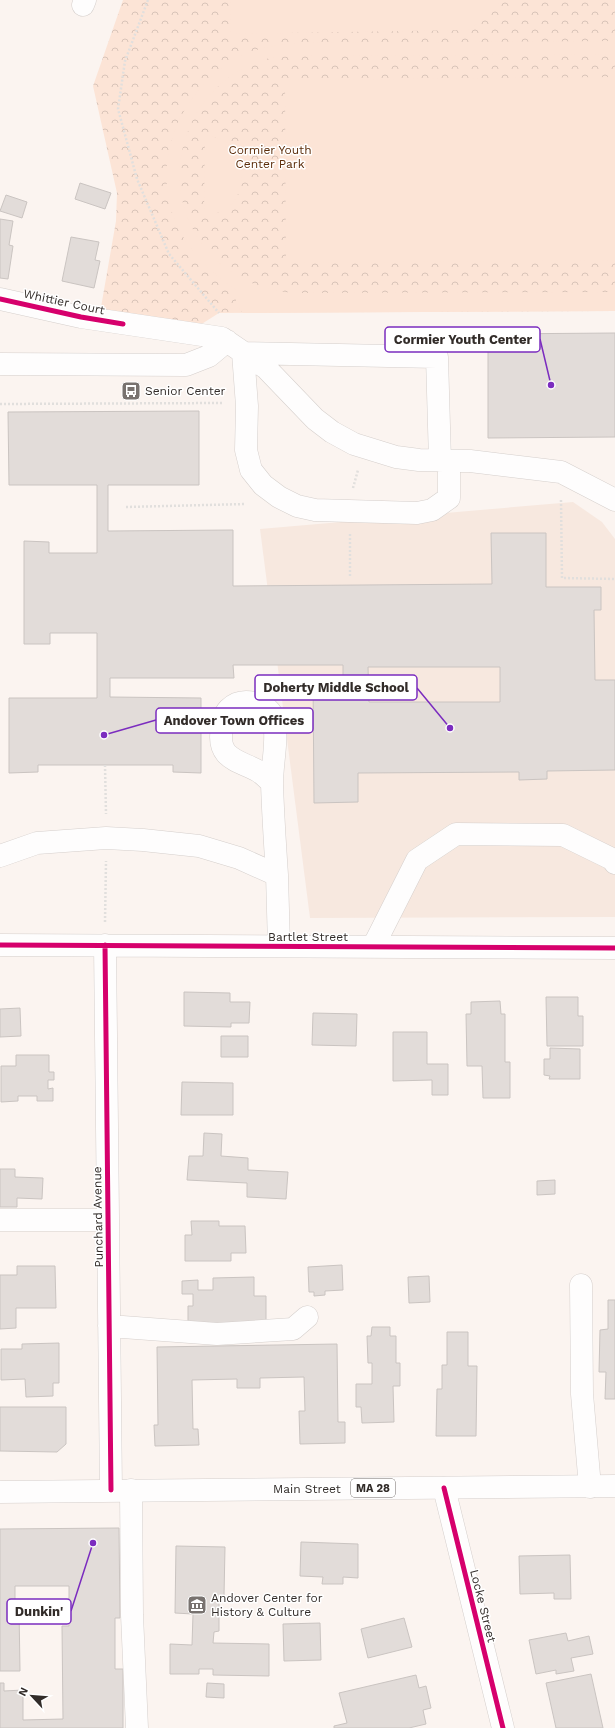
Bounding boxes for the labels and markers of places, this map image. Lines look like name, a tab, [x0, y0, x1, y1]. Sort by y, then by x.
callout: Cormier Youth Center	[385, 327, 540, 352]
bus stop icon: Senior Center	[120, 380, 142, 402]
place label: Senior Center	[145, 384, 226, 398]
callout: Doherty Middle School	[255, 675, 417, 700]
callout: Andover Town Offices	[156, 708, 313, 733]
place label: Andover Center for History & Culture	[211, 1591, 323, 1619]
museum icon: Andover Center for History & Culture	[186, 1594, 208, 1616]
callout: Dunkin'	[7, 1599, 71, 1624]

